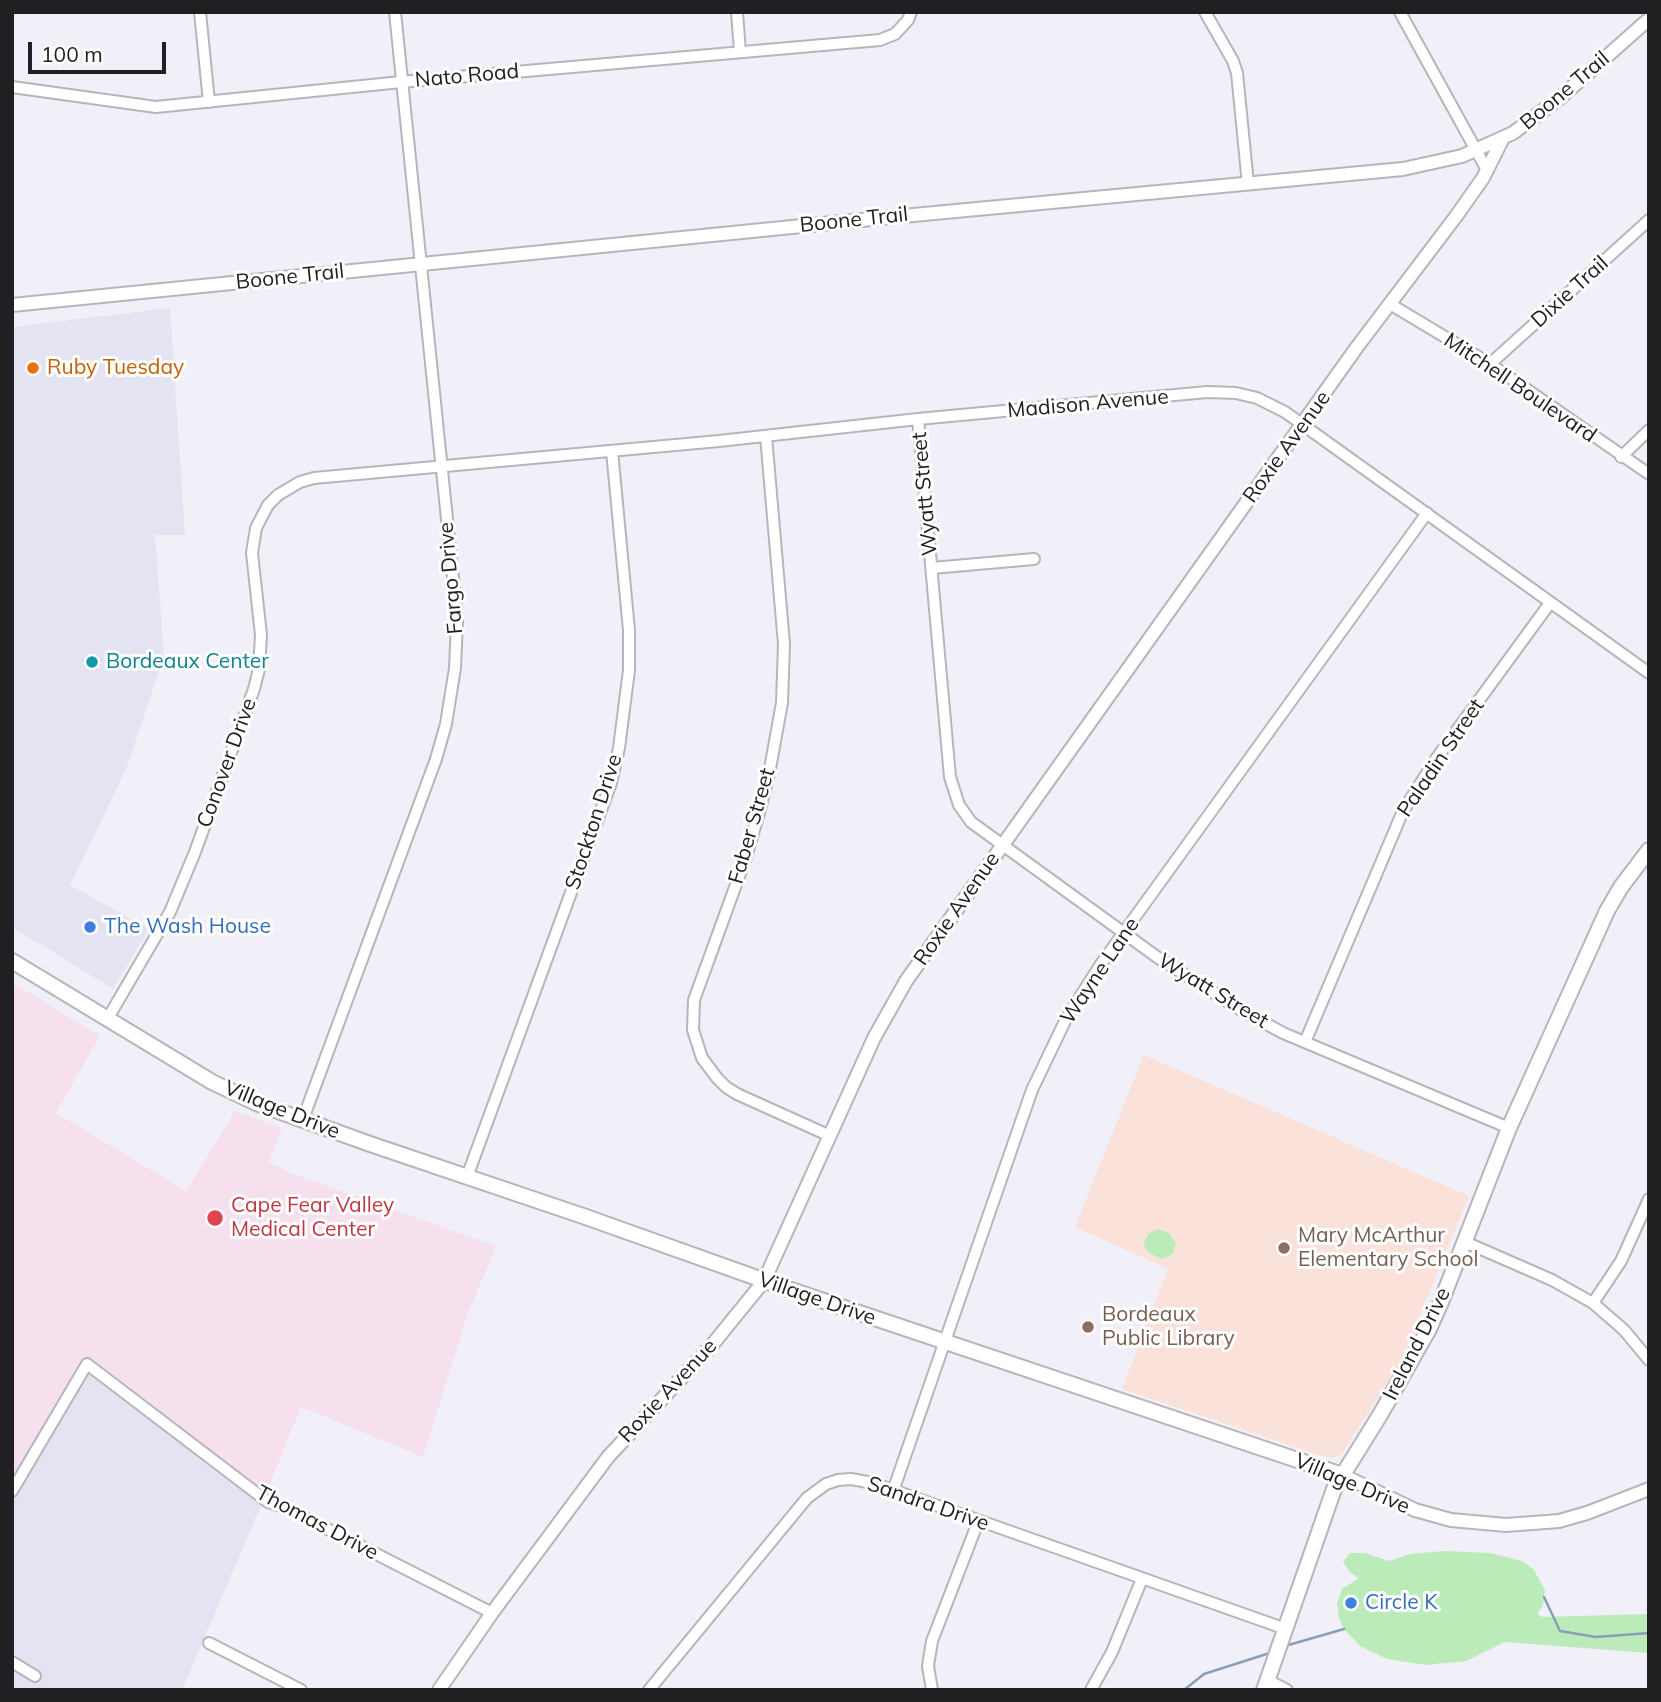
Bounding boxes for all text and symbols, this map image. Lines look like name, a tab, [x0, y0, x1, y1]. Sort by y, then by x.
scale bar	[32, 28, 170, 72]
text: 100 m	[41, 41, 103, 67]
street label: Boone Trail	[1515, 46, 1615, 136]
street label: Nato Road	[414, 59, 520, 93]
street label: Boone Trail	[799, 202, 909, 238]
street label: Dixie Trail	[1526, 251, 1614, 333]
street label: Boone Trail	[235, 259, 345, 295]
street label: Mitchell Boulevard	[1439, 328, 1601, 448]
place label: Ruby Tuesday	[47, 355, 184, 381]
marker: Ruby Tuesday	[25, 360, 41, 376]
street label: Madison Avenue	[1006, 384, 1170, 424]
street label: Roxie Avenue	[1238, 386, 1336, 508]
street label: Wyatt Street	[907, 431, 943, 557]
street label: Fargo Drive	[434, 521, 468, 635]
place label: Bordeaux Center	[106, 649, 269, 675]
marker: Bordeaux Center	[84, 654, 100, 670]
street label: Paladin Street	[1392, 694, 1490, 822]
street label: Conover Drive	[192, 695, 262, 831]
street label: Stockton Drive	[560, 751, 628, 893]
street label: Faber Street	[723, 765, 781, 887]
street label: Roxie Avenue	[909, 848, 1005, 970]
street label: Wayne Lane	[1055, 913, 1145, 1029]
place label: The Wash House	[104, 914, 271, 940]
marker: The Wash House	[82, 919, 98, 935]
street label: Wyatt Street	[1153, 948, 1273, 1034]
street label: Village Drive	[220, 1075, 344, 1145]
place label: Cape Fear Valley Medical Center	[231, 1193, 394, 1243]
marker: Cape Fear Valley Medical Center	[205, 1208, 225, 1228]
place label: Mary McArthur Elementary School	[1298, 1223, 1479, 1273]
marker: Mary McArthur Elementary School	[1276, 1240, 1292, 1256]
street label: Village Drive	[755, 1267, 879, 1331]
street label: Ireland Drive	[1378, 1283, 1456, 1405]
place label: Bordeaux Public Library	[1102, 1302, 1235, 1352]
marker: Bordeaux Public Library	[1080, 1319, 1096, 1335]
street label: Roxie Avenue	[614, 1334, 722, 1448]
street label: Village Drive	[1291, 1448, 1413, 1520]
street label: Sandra Drive	[864, 1471, 992, 1537]
street label: Thomas Drive	[252, 1480, 382, 1566]
place label: Circle K	[1365, 1590, 1437, 1616]
marker: Circle K	[1343, 1595, 1359, 1611]

